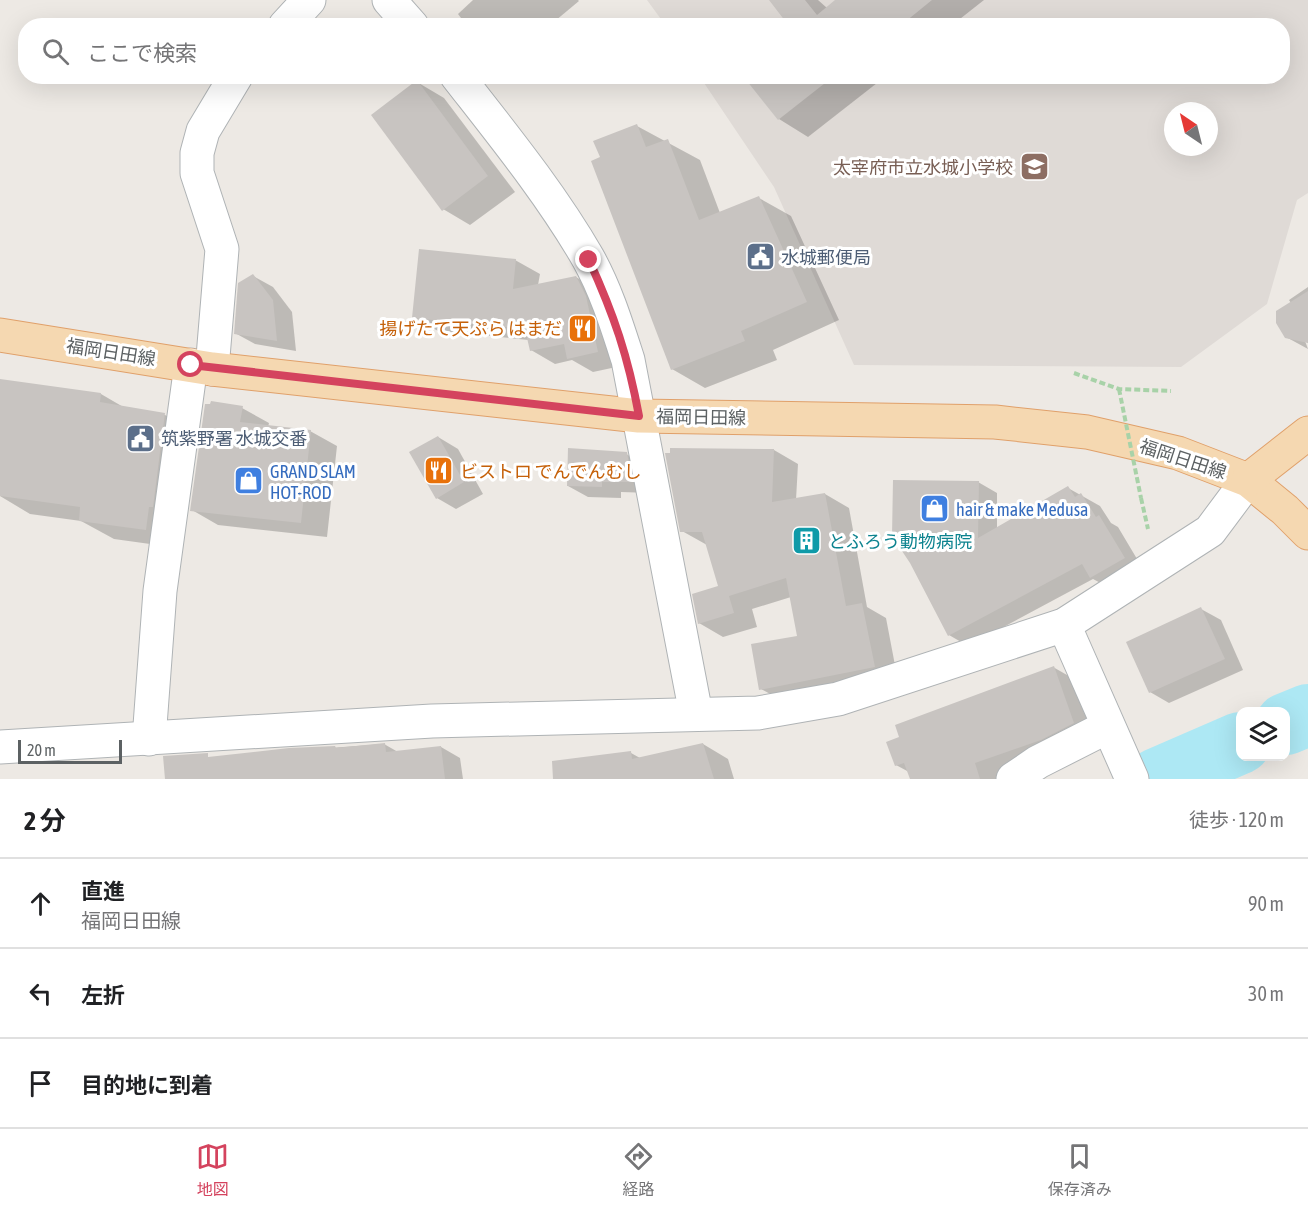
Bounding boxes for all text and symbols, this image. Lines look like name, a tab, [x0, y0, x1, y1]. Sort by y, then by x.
search box	[18, 18, 1290, 84]
icon: search	[39, 35, 72, 68]
text: ここで検索	[87, 40, 197, 66]
north arrow	[1164, 102, 1218, 156]
school or university icon: 太宰府市立水城小学校	[1018, 151, 1050, 183]
place label: 太宰府市立水城小学校	[833, 157, 1013, 178]
public building icon: 水城郵便局	[744, 241, 776, 273]
route end	[575, 246, 601, 272]
place label: 水城郵便局	[781, 247, 871, 268]
restaurant icon: 揚げたて天ぷら はまだ	[567, 312, 599, 344]
place label: 揚げたて天ぷら はまだ	[380, 318, 562, 339]
street label: 福岡日田線	[65, 335, 157, 369]
route start	[177, 351, 203, 377]
street label: 福岡日田線	[656, 406, 746, 428]
public building icon: 筑紫野署 水城交番	[124, 422, 156, 454]
place label: 筑紫野署 水城交番	[161, 428, 307, 449]
street label: 福岡日田線	[1137, 435, 1229, 483]
restaurant icon: ビストロ でんでんむし	[423, 455, 455, 487]
place label: GRAND SLAM HOT-ROD	[270, 461, 356, 503]
place label: ビストロ でんでんむし	[460, 461, 642, 482]
shop icon: GRAND SLAM HOT-ROD	[233, 465, 265, 497]
shop icon: hair & make Medusa	[919, 493, 951, 525]
place label: hair & make Medusa	[956, 499, 1088, 520]
building icon: とふろう動物病院	[791, 525, 823, 557]
place label: とふろう動物病院	[828, 531, 972, 552]
map controls	[1236, 707, 1290, 761]
button: layers	[1236, 707, 1290, 761]
scale bar	[18, 737, 122, 764]
text: 20 m	[27, 741, 56, 759]
text: 2 分	[24, 806, 66, 836]
text: 徒歩 · 120 m	[1189, 808, 1284, 831]
text: 直進	[81, 878, 125, 904]
icon: ahead	[24, 887, 57, 920]
text: 90 m	[1248, 892, 1284, 915]
text: 福岡日田線	[81, 909, 181, 932]
icon: left	[24, 977, 57, 1010]
text: 左折	[81, 982, 125, 1008]
text: 30 m	[1248, 982, 1284, 1005]
icon: arrive	[24, 1067, 57, 1100]
text: 目的地に到着	[81, 1072, 213, 1098]
tab: 地図	[196, 1140, 229, 1200]
tab: 経路	[622, 1140, 655, 1200]
tab: 保存済み	[1048, 1140, 1112, 1200]

